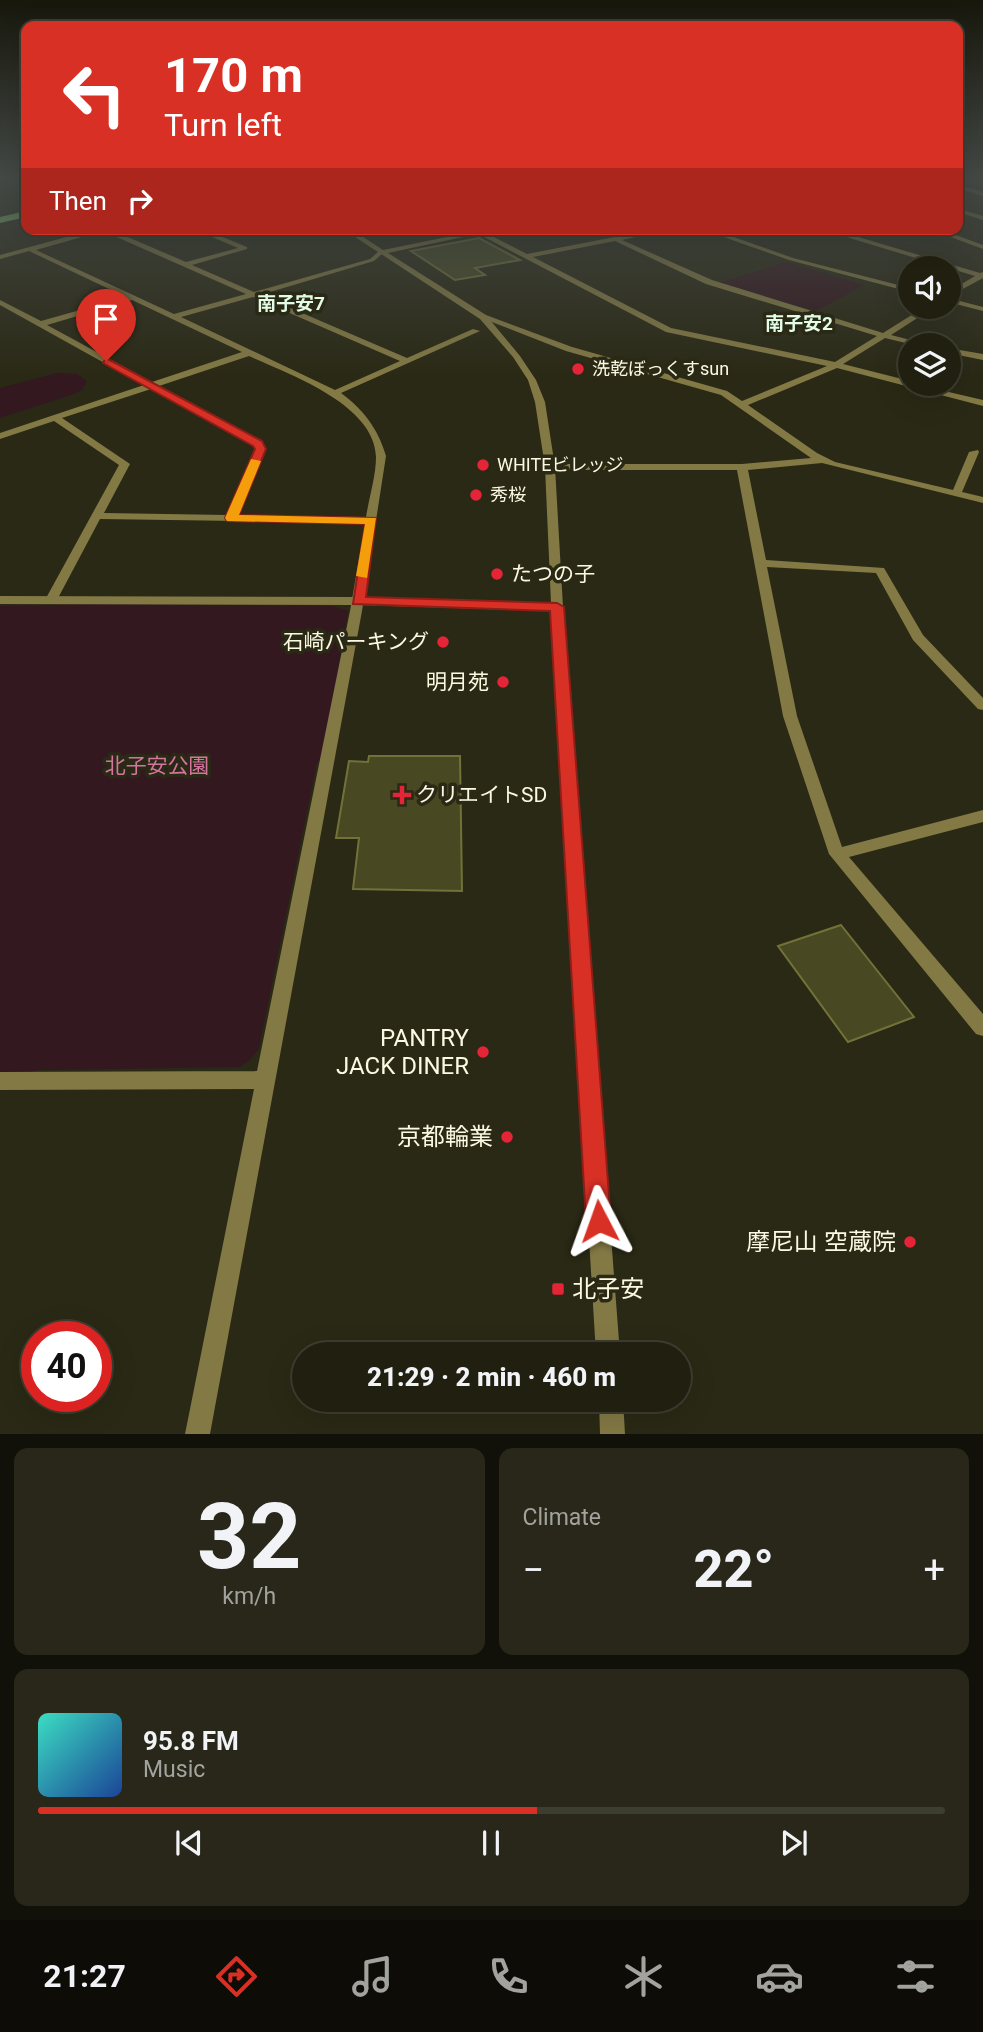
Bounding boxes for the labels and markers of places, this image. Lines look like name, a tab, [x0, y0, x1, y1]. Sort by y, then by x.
pin	[76, 289, 136, 361]
place label: 洗乾ぼっくすsun	[592, 358, 729, 379]
marker: 洗乾ぼっくすsun	[570, 361, 586, 377]
place label: WHITEビレッジ	[497, 454, 623, 475]
marker: WHITEビレッジ	[475, 457, 491, 473]
place label: 秀桜	[490, 484, 526, 505]
marker: 秀桜	[468, 487, 484, 503]
place label: たつの子	[511, 562, 595, 586]
marker: たつの子	[489, 566, 505, 582]
place label: 石崎パーキング	[283, 630, 429, 654]
marker: 石崎パーキング	[435, 634, 451, 650]
place label: 明月苑	[426, 670, 489, 694]
marker: 明月苑	[495, 674, 511, 690]
place label: クリエイトSD	[416, 783, 547, 807]
marker: クリエイトSD	[394, 787, 410, 803]
place label: PANTRY JACK DINER	[336, 1024, 470, 1080]
marker: PANTRY JACK DINER	[475, 1044, 491, 1060]
place label: 京都輪業	[397, 1123, 493, 1151]
marker: 京都輪業	[499, 1129, 515, 1145]
place label: 摩尼山 空蔵院	[746, 1228, 896, 1256]
marker: 摩尼山 空蔵院	[902, 1234, 918, 1250]
place label: 北子安	[572, 1275, 644, 1303]
marker: 北子安	[550, 1281, 566, 1297]

